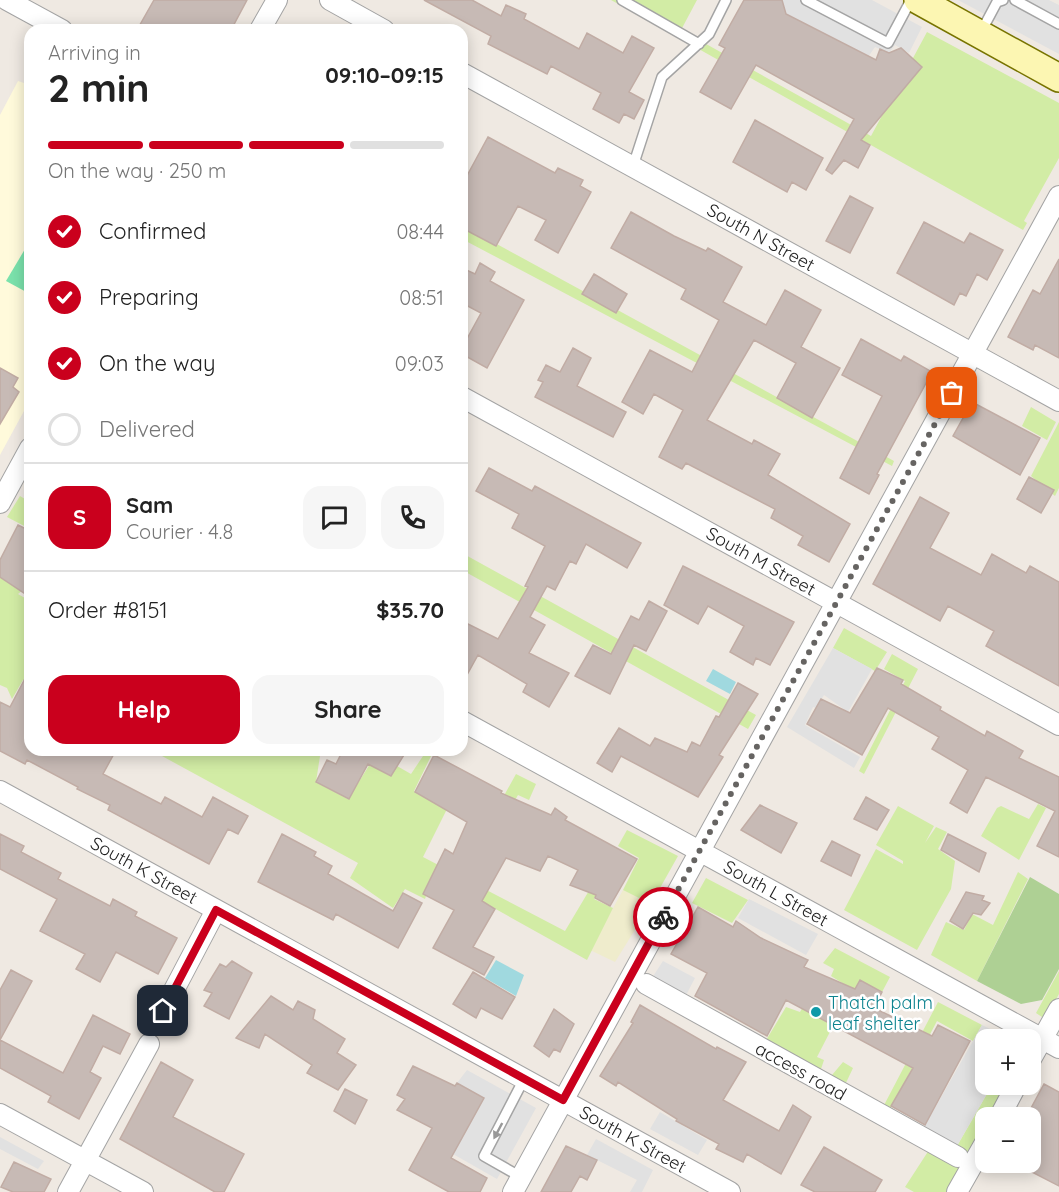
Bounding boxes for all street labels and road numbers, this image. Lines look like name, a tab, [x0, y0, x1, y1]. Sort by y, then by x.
street label: South N Street	[703, 198, 819, 276]
street label: South M Street	[702, 521, 820, 601]
street label: South K Street	[87, 831, 201, 909]
street label: South L Street	[720, 855, 832, 931]
street label: access road	[751, 1037, 851, 1105]
street label: South K Street	[576, 1100, 690, 1178]

